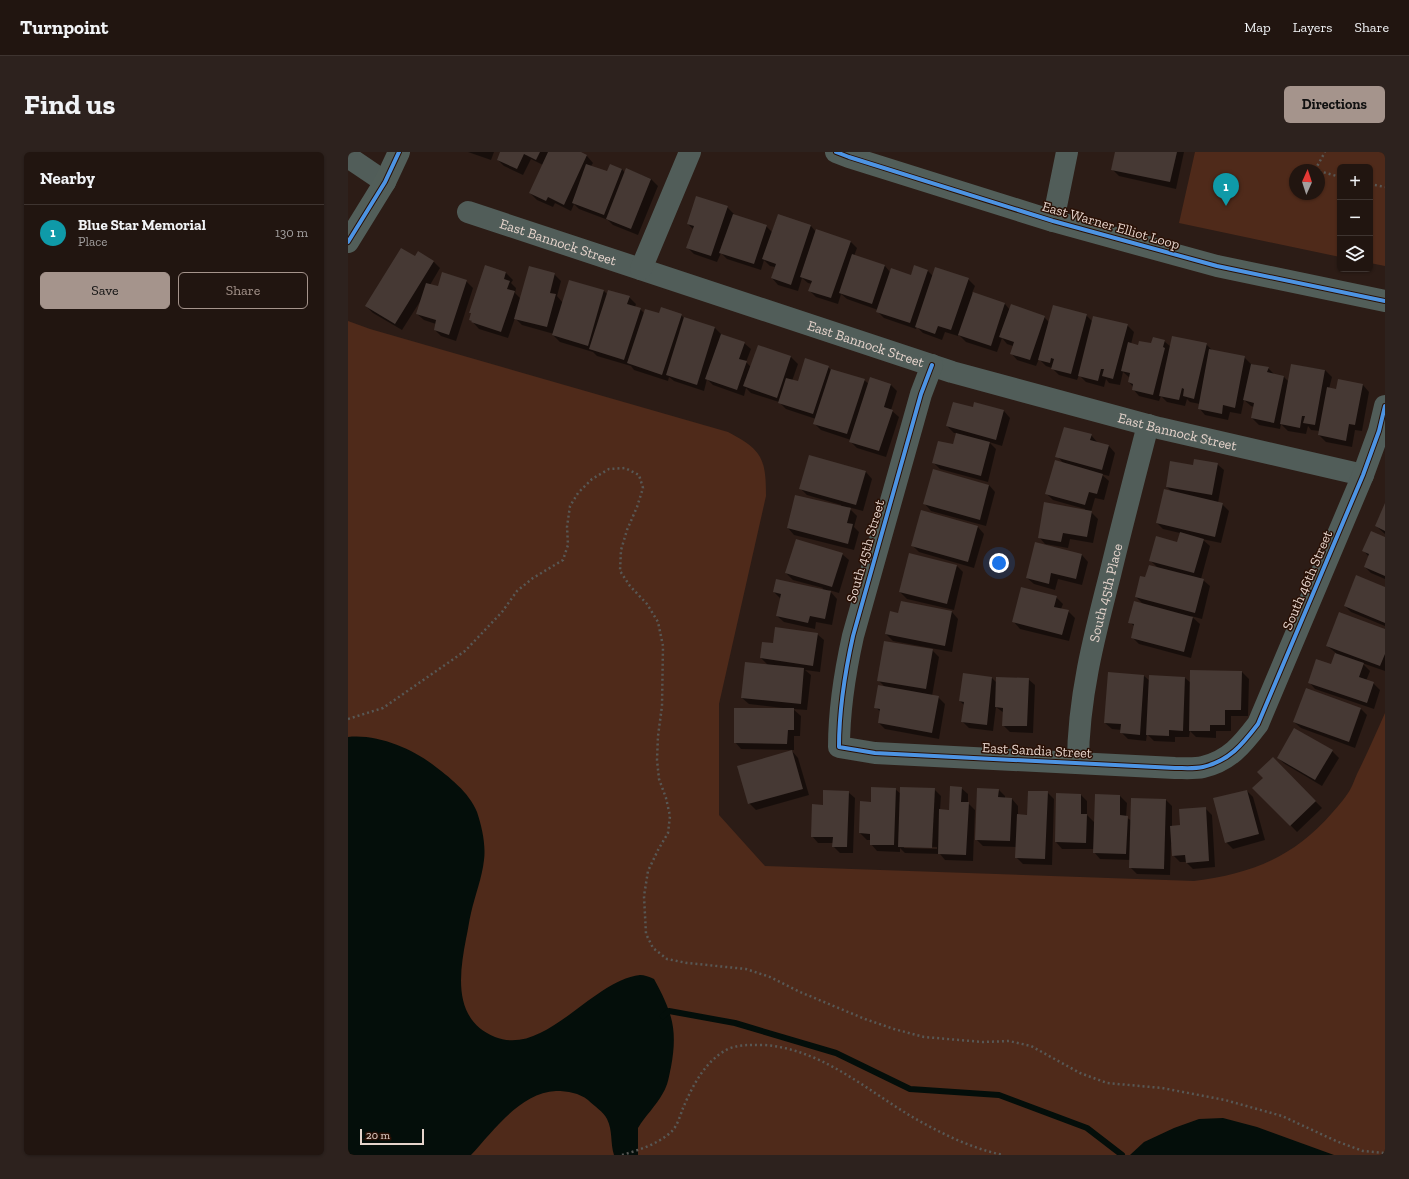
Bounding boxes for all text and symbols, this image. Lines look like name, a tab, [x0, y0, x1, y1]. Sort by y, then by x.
text: Turnpoint	[20, 16, 108, 39]
text: Map	[1244, 19, 1271, 36]
text: Layers	[1293, 19, 1332, 36]
text: Share	[1354, 19, 1389, 36]
button: Directions	[1284, 86, 1385, 123]
text: Find us	[24, 88, 115, 121]
north arrow	[1289, 164, 1325, 200]
map controls	[1337, 164, 1373, 272]
button: +	[1337, 164, 1373, 200]
text: Nearby	[40, 168, 95, 188]
pin: 1	[1213, 173, 1239, 206]
street label: East Warner Elliot Loop	[1040, 198, 1182, 253]
button: −	[1337, 200, 1373, 236]
street label: East Bannock Street	[498, 215, 619, 270]
text: Blue Star Memorial	[78, 216, 206, 234]
text: 1	[50, 225, 56, 240]
text: 130 m	[275, 225, 308, 240]
text: Place	[78, 234, 107, 249]
button: layers	[1337, 236, 1373, 272]
button: Save	[40, 272, 170, 309]
button: Share	[178, 272, 308, 309]
street label: East Bannock Street	[805, 317, 927, 371]
street label: East Bannock Street	[1116, 409, 1239, 455]
street label: South 45th Street	[843, 497, 889, 605]
street label: South 46th Street	[1279, 527, 1336, 633]
street label: South 45th Place	[1086, 541, 1126, 644]
your location	[989, 553, 1009, 573]
street label: East Sandia Street	[982, 739, 1093, 762]
scale bar	[360, 1127, 424, 1146]
text: 20 m	[366, 1129, 390, 1142]

